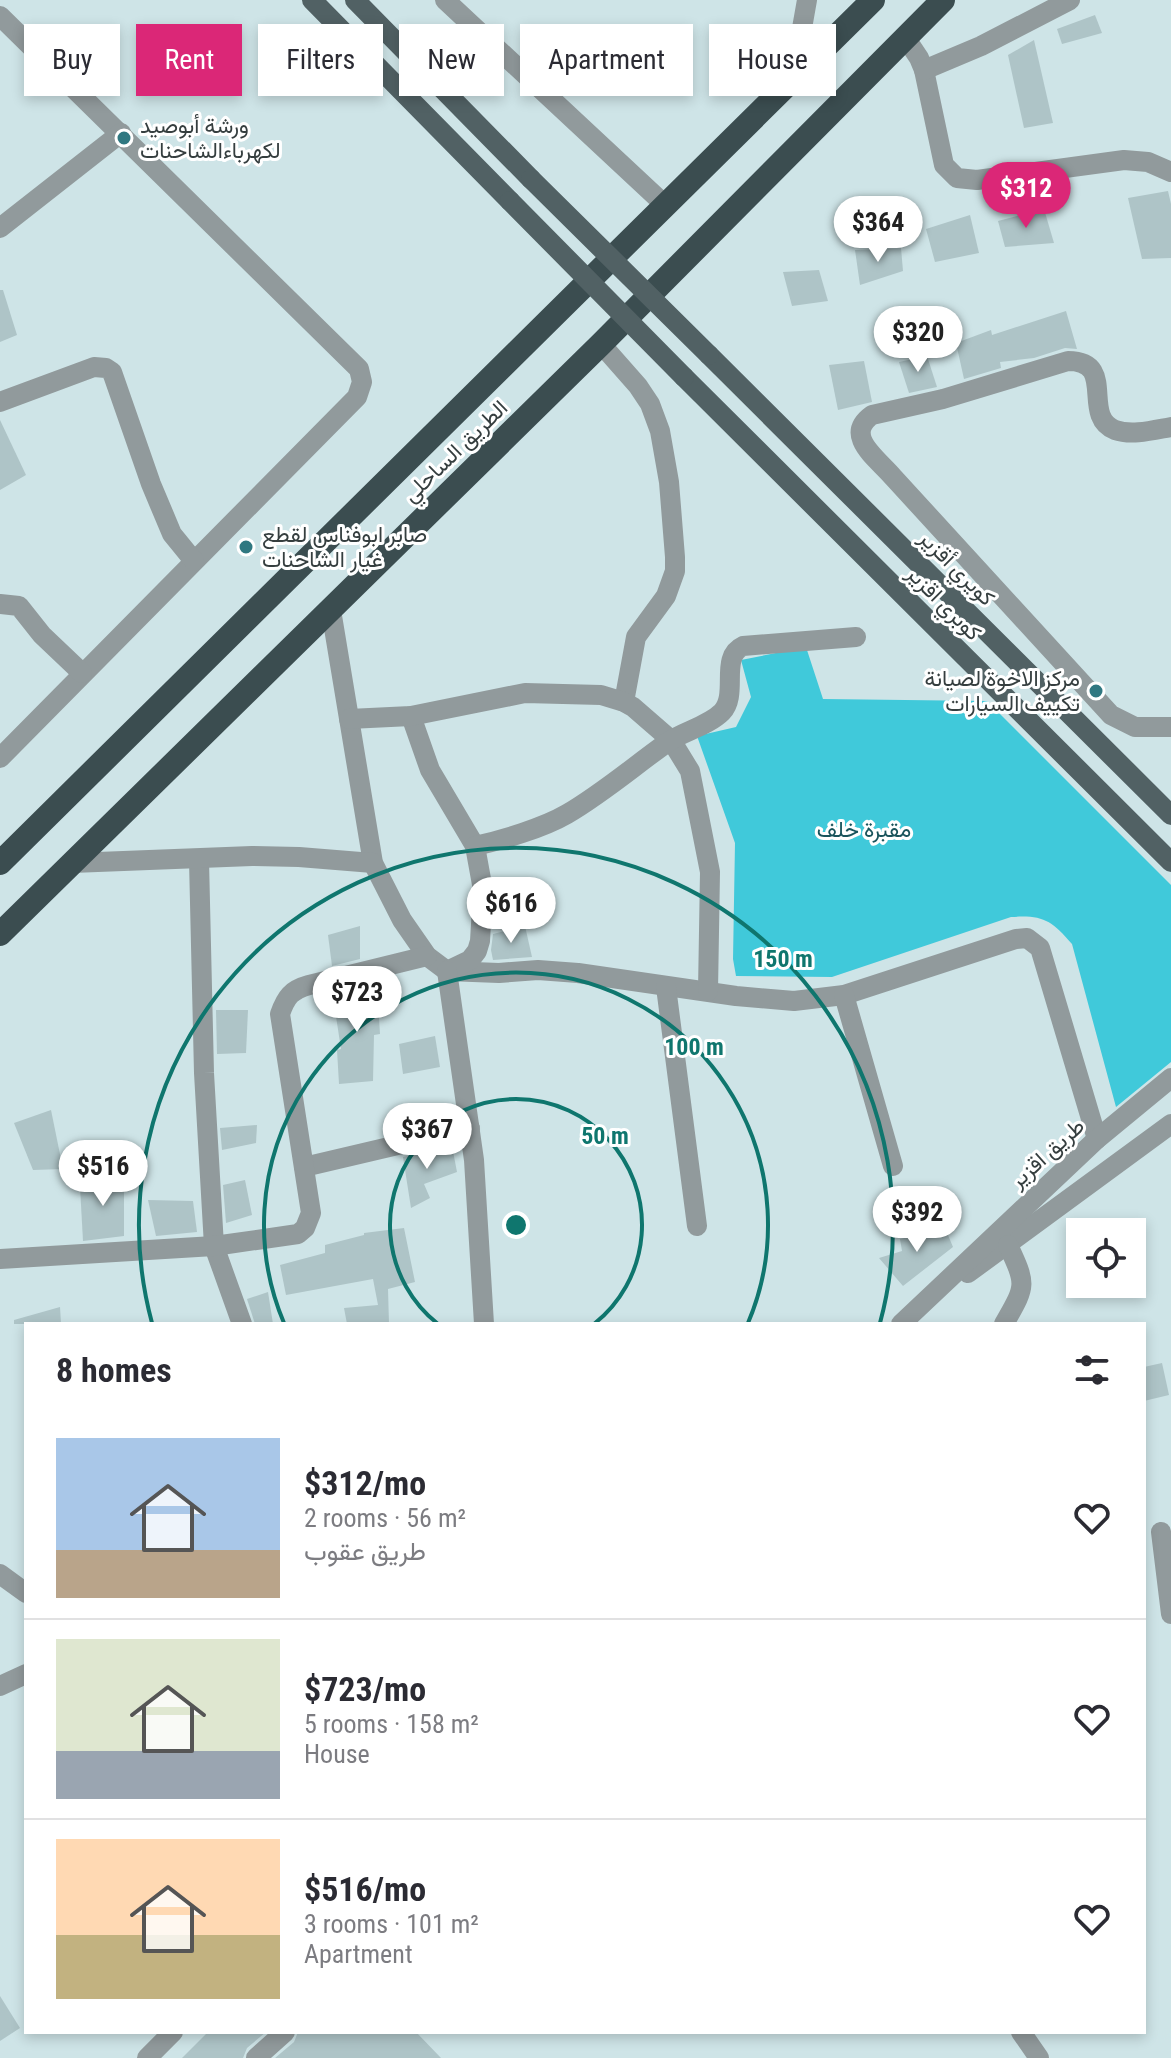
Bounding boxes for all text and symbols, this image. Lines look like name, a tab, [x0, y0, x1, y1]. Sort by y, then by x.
chip: Buy	[24, 24, 120, 96]
chip: Rent	[136, 24, 242, 96]
chip: Filters	[258, 24, 383, 96]
chip: New	[399, 24, 504, 96]
chip: Apartment	[520, 24, 693, 96]
chip: House	[709, 24, 836, 96]
place label: ورشة أبوصيد لكهرباءالشاحنات	[140, 113, 281, 164]
marker: ورشة أبوصيد لكهرباءالشاحنات	[115, 129, 133, 147]
pin: $312	[979, 162, 1073, 230]
text: $312	[1000, 173, 1052, 203]
pin: $364	[831, 196, 925, 264]
text: $364	[852, 207, 904, 237]
pin: $320	[871, 306, 965, 374]
text: $320	[892, 317, 944, 347]
street label: الطريق الساحلي	[398, 395, 517, 511]
place label: صابر ابوفناس لقطع غيار الشاحنات	[262, 522, 427, 573]
street label: كويري أقزير	[909, 525, 1000, 615]
marker: صابر ابوفناس لقطع غيار الشاحنات	[237, 538, 255, 556]
street label: كوبري اقزير	[897, 560, 987, 650]
place label: مركز الاخوة لصيانة تكييف السيارات	[924, 666, 1080, 717]
marker: مركز الاخوة لصيانة تكييف السيارات	[1087, 682, 1105, 700]
park label: مقبرة خلف	[817, 817, 911, 843]
pin: $616	[464, 877, 558, 945]
text: $616	[485, 888, 537, 918]
text: 150 m	[753, 945, 813, 973]
pin: $723	[310, 966, 404, 1034]
text: $723	[331, 977, 383, 1007]
text: 100 m	[664, 1033, 724, 1061]
pin: $367	[380, 1103, 474, 1171]
street label: طريق اقزير	[1004, 1113, 1090, 1194]
text: $367	[401, 1114, 453, 1144]
text: 50 m	[581, 1122, 629, 1150]
pin: $516	[56, 1140, 150, 1208]
text: $516	[77, 1151, 129, 1181]
pin: $392	[870, 1186, 964, 1254]
text: $392	[891, 1197, 943, 1227]
centre of rings	[502, 1211, 530, 1239]
map controls	[1066, 1218, 1146, 1298]
button: locate	[1066, 1218, 1146, 1298]
icon: filters	[1070, 1348, 1114, 1392]
text: 8 homes	[56, 1350, 172, 1390]
text: $312/mo	[304, 1463, 426, 1503]
icon: home	[120, 1470, 216, 1566]
icon: heart	[1070, 1496, 1114, 1540]
text: 2 rooms · 56 m²	[304, 1503, 466, 1533]
text: طريق عقوب	[304, 1536, 426, 1566]
text: $723/mo	[304, 1669, 426, 1709]
icon: home	[120, 1671, 216, 1767]
icon: heart	[1070, 1697, 1114, 1741]
text: 5 rooms · 158 m²	[304, 1709, 479, 1739]
text: House	[304, 1739, 370, 1769]
text: $516/mo	[304, 1869, 426, 1909]
icon: home	[120, 1871, 216, 1967]
icon: heart	[1070, 1897, 1114, 1941]
text: 3 rooms · 101 m²	[304, 1909, 479, 1939]
text: Apartment	[304, 1939, 413, 1969]

